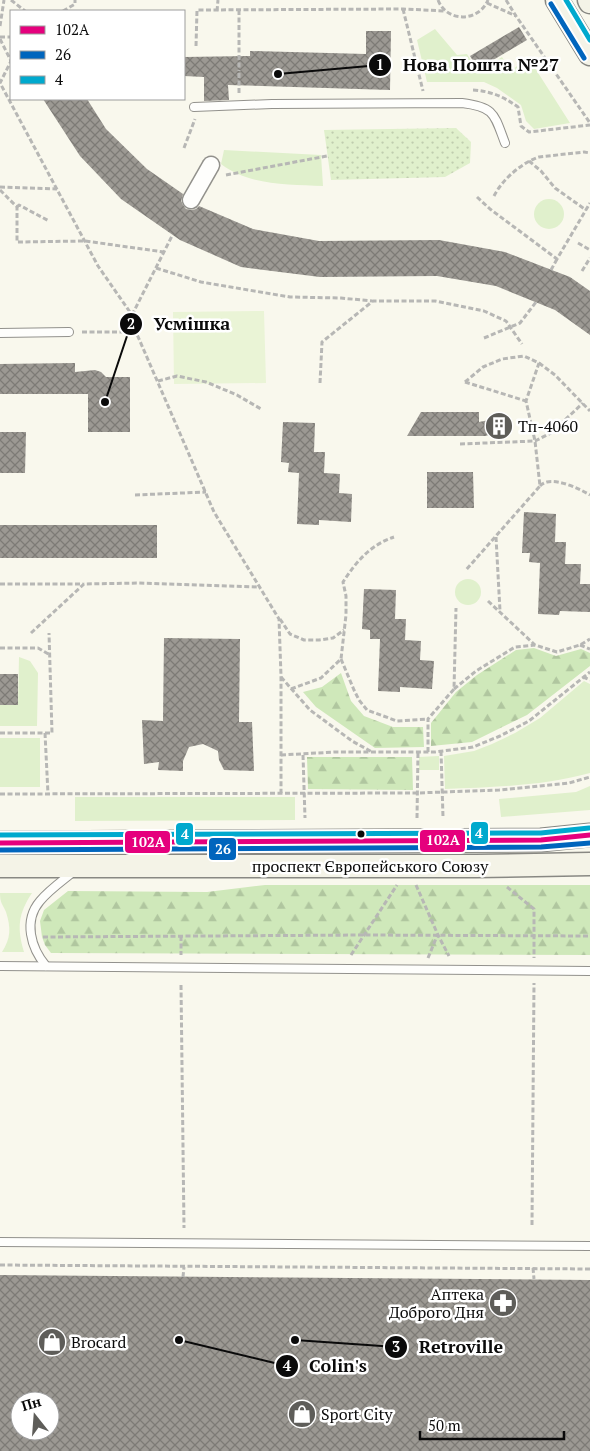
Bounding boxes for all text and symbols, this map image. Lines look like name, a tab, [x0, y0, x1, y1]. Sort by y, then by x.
legend	[10, 10, 185, 100]
text: 102А	[55, 19, 90, 39]
text: 26	[55, 44, 71, 64]
callout: Нова Пошта №27	[368, 48, 569, 81]
text: Нова Пошта №27	[403, 52, 559, 76]
text: 1	[376, 54, 384, 74]
text: 4	[55, 69, 63, 89]
callout: Усмішка	[119, 308, 240, 341]
text: Усмішка	[154, 311, 230, 335]
text: 2	[127, 313, 135, 333]
building icon: Тп-4060	[484, 411, 514, 441]
place label: Тп-4060	[518, 415, 578, 437]
line badge: 4	[470, 821, 489, 845]
line badge: 4	[175, 822, 194, 846]
text: 4	[475, 823, 483, 842]
text: 4	[181, 824, 189, 843]
unlabelled marker	[356, 829, 366, 839]
line badge: 102А	[419, 829, 466, 853]
line badge: 102А	[124, 830, 171, 854]
text: 102А	[426, 830, 461, 849]
text: 102А	[131, 832, 166, 851]
line badge: 26	[208, 837, 237, 861]
text: 26	[215, 839, 231, 858]
street label: проспект Європейського Союзу	[252, 855, 489, 877]
place label: Аптека Доброго Дня	[389, 1283, 484, 1323]
pharmacy icon: Аптека Доброго Дня	[488, 1288, 518, 1318]
shop icon: Brocard	[37, 1327, 67, 1357]
callout: Retroville	[384, 1330, 513, 1363]
place label: Brocard	[71, 1331, 127, 1353]
text: Retroville	[419, 1334, 504, 1358]
text: 3	[392, 1336, 400, 1356]
callout: Colin's	[274, 1350, 377, 1383]
text: Colin's	[309, 1353, 367, 1377]
text: 4	[283, 1355, 292, 1375]
north arrow	[10, 1391, 60, 1441]
text: Пн	[19, 1391, 43, 1415]
shop icon: Sport City	[287, 1399, 317, 1429]
place label: Sport City	[321, 1403, 393, 1425]
scale bar	[420, 1408, 564, 1440]
text: 50 m	[428, 1415, 461, 1435]

